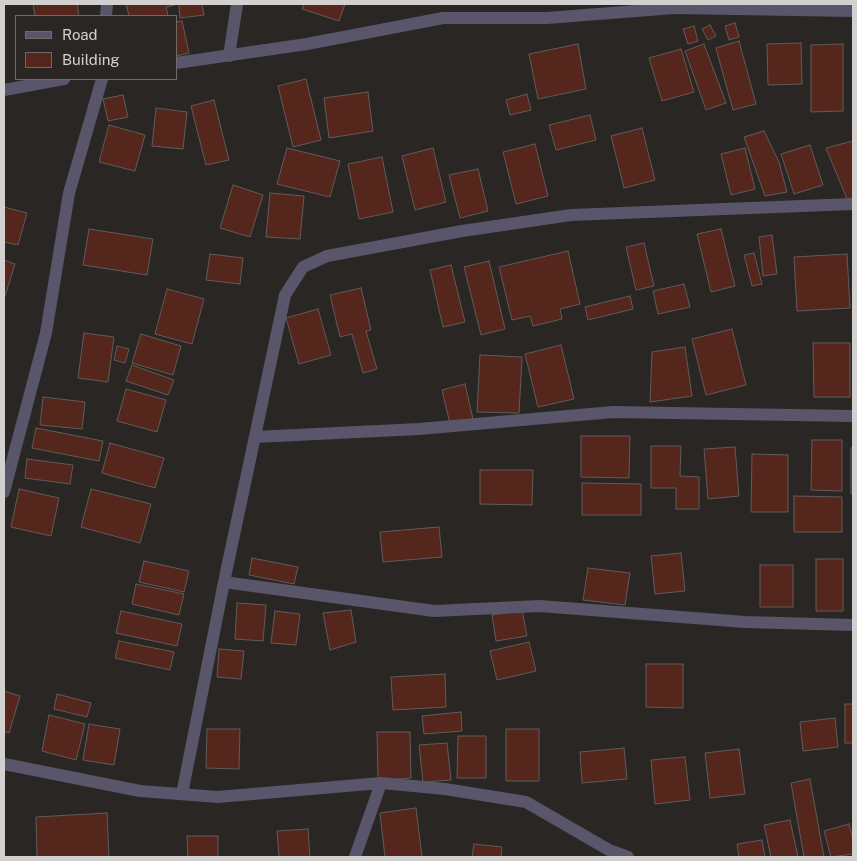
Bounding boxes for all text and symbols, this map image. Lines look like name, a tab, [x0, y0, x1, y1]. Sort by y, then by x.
legend	[15, 15, 178, 80]
text: Road	[62, 26, 98, 43]
text: Building	[62, 51, 120, 68]

